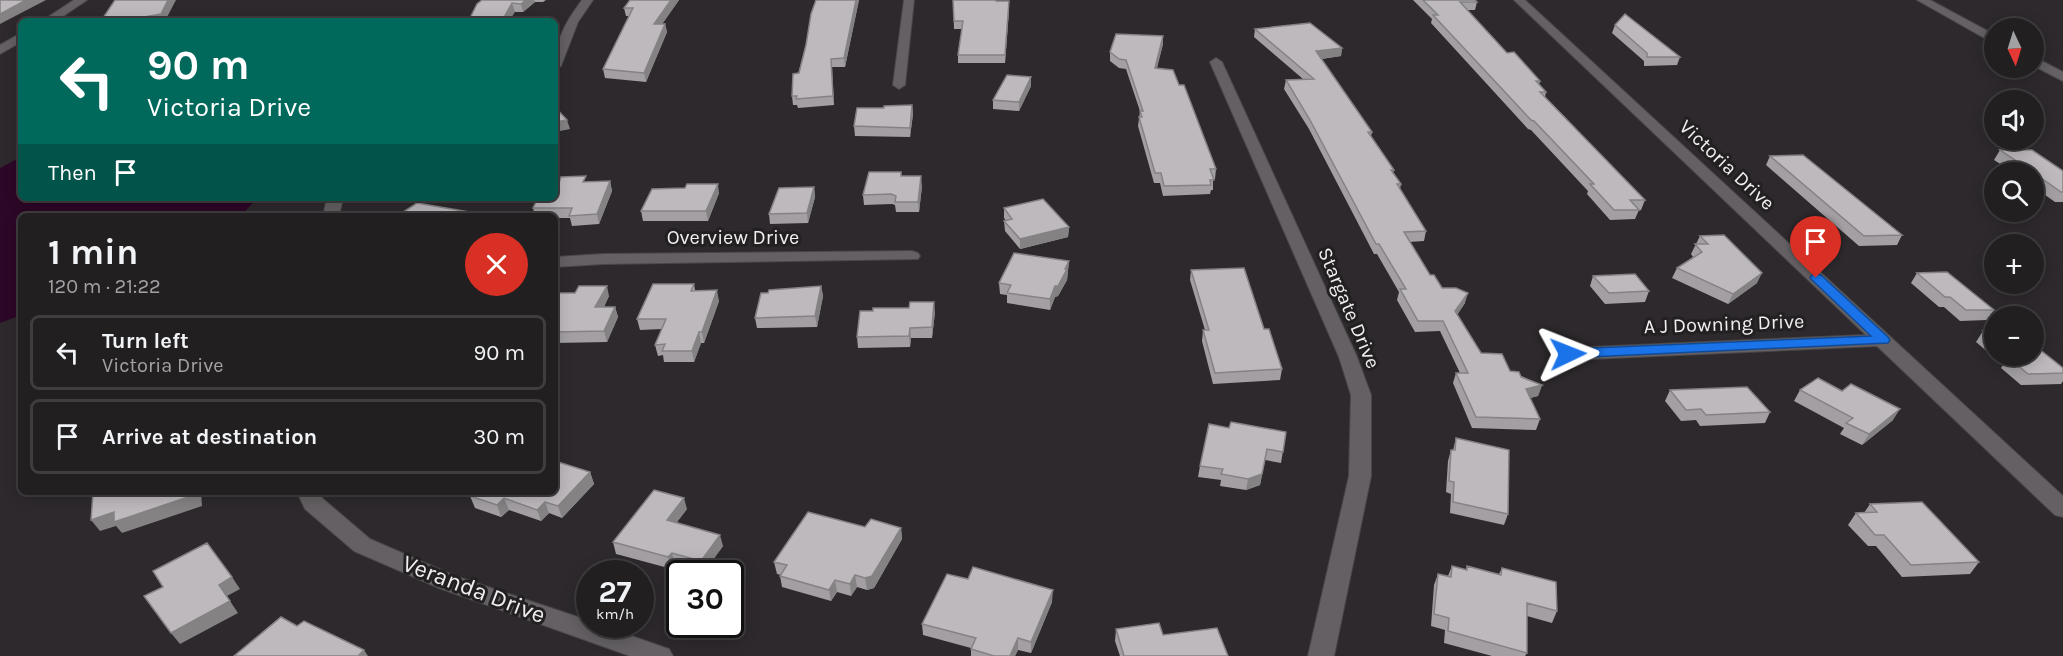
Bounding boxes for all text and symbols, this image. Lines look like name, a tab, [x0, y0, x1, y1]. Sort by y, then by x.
north arrow	[1984, 18, 2044, 78]
map controls	[1984, 18, 2044, 366]
text: 90 m	[147, 40, 250, 90]
icon: left	[48, 42, 126, 120]
button: sound	[1984, 90, 2044, 150]
text: Victoria Drive	[147, 91, 311, 123]
street label: Victoria Drive	[1675, 115, 1779, 215]
icon: arrive	[109, 156, 142, 189]
text: Then	[48, 160, 97, 186]
button: search	[1984, 162, 2044, 222]
pin	[1790, 216, 1841, 278]
icon: arrive	[1799, 225, 1832, 258]
street label: Overview Drive	[667, 226, 799, 249]
text: 1 min	[48, 231, 138, 273]
button: close	[465, 233, 528, 296]
button: +	[1984, 234, 2044, 294]
street label: Stargate Drive	[1313, 244, 1385, 372]
text: 120 m · 21:22	[48, 275, 161, 298]
button: −	[1984, 306, 2044, 366]
street label: A J Downing Drive	[1643, 310, 1805, 338]
position arrow	[1536, 322, 1600, 386]
text: Turn left	[102, 328, 189, 354]
icon: left	[51, 336, 84, 369]
text: 90 m	[473, 340, 525, 366]
text: Victoria Drive	[102, 354, 224, 377]
icon: arrive	[51, 420, 84, 453]
text: Arrive at destination	[102, 424, 317, 450]
text: 30 m	[473, 424, 525, 450]
street label: Veranda Drive	[399, 549, 549, 629]
speed limit sign: 30	[666, 560, 744, 638]
text: 27	[598, 574, 632, 610]
text: km/h	[596, 605, 634, 623]

